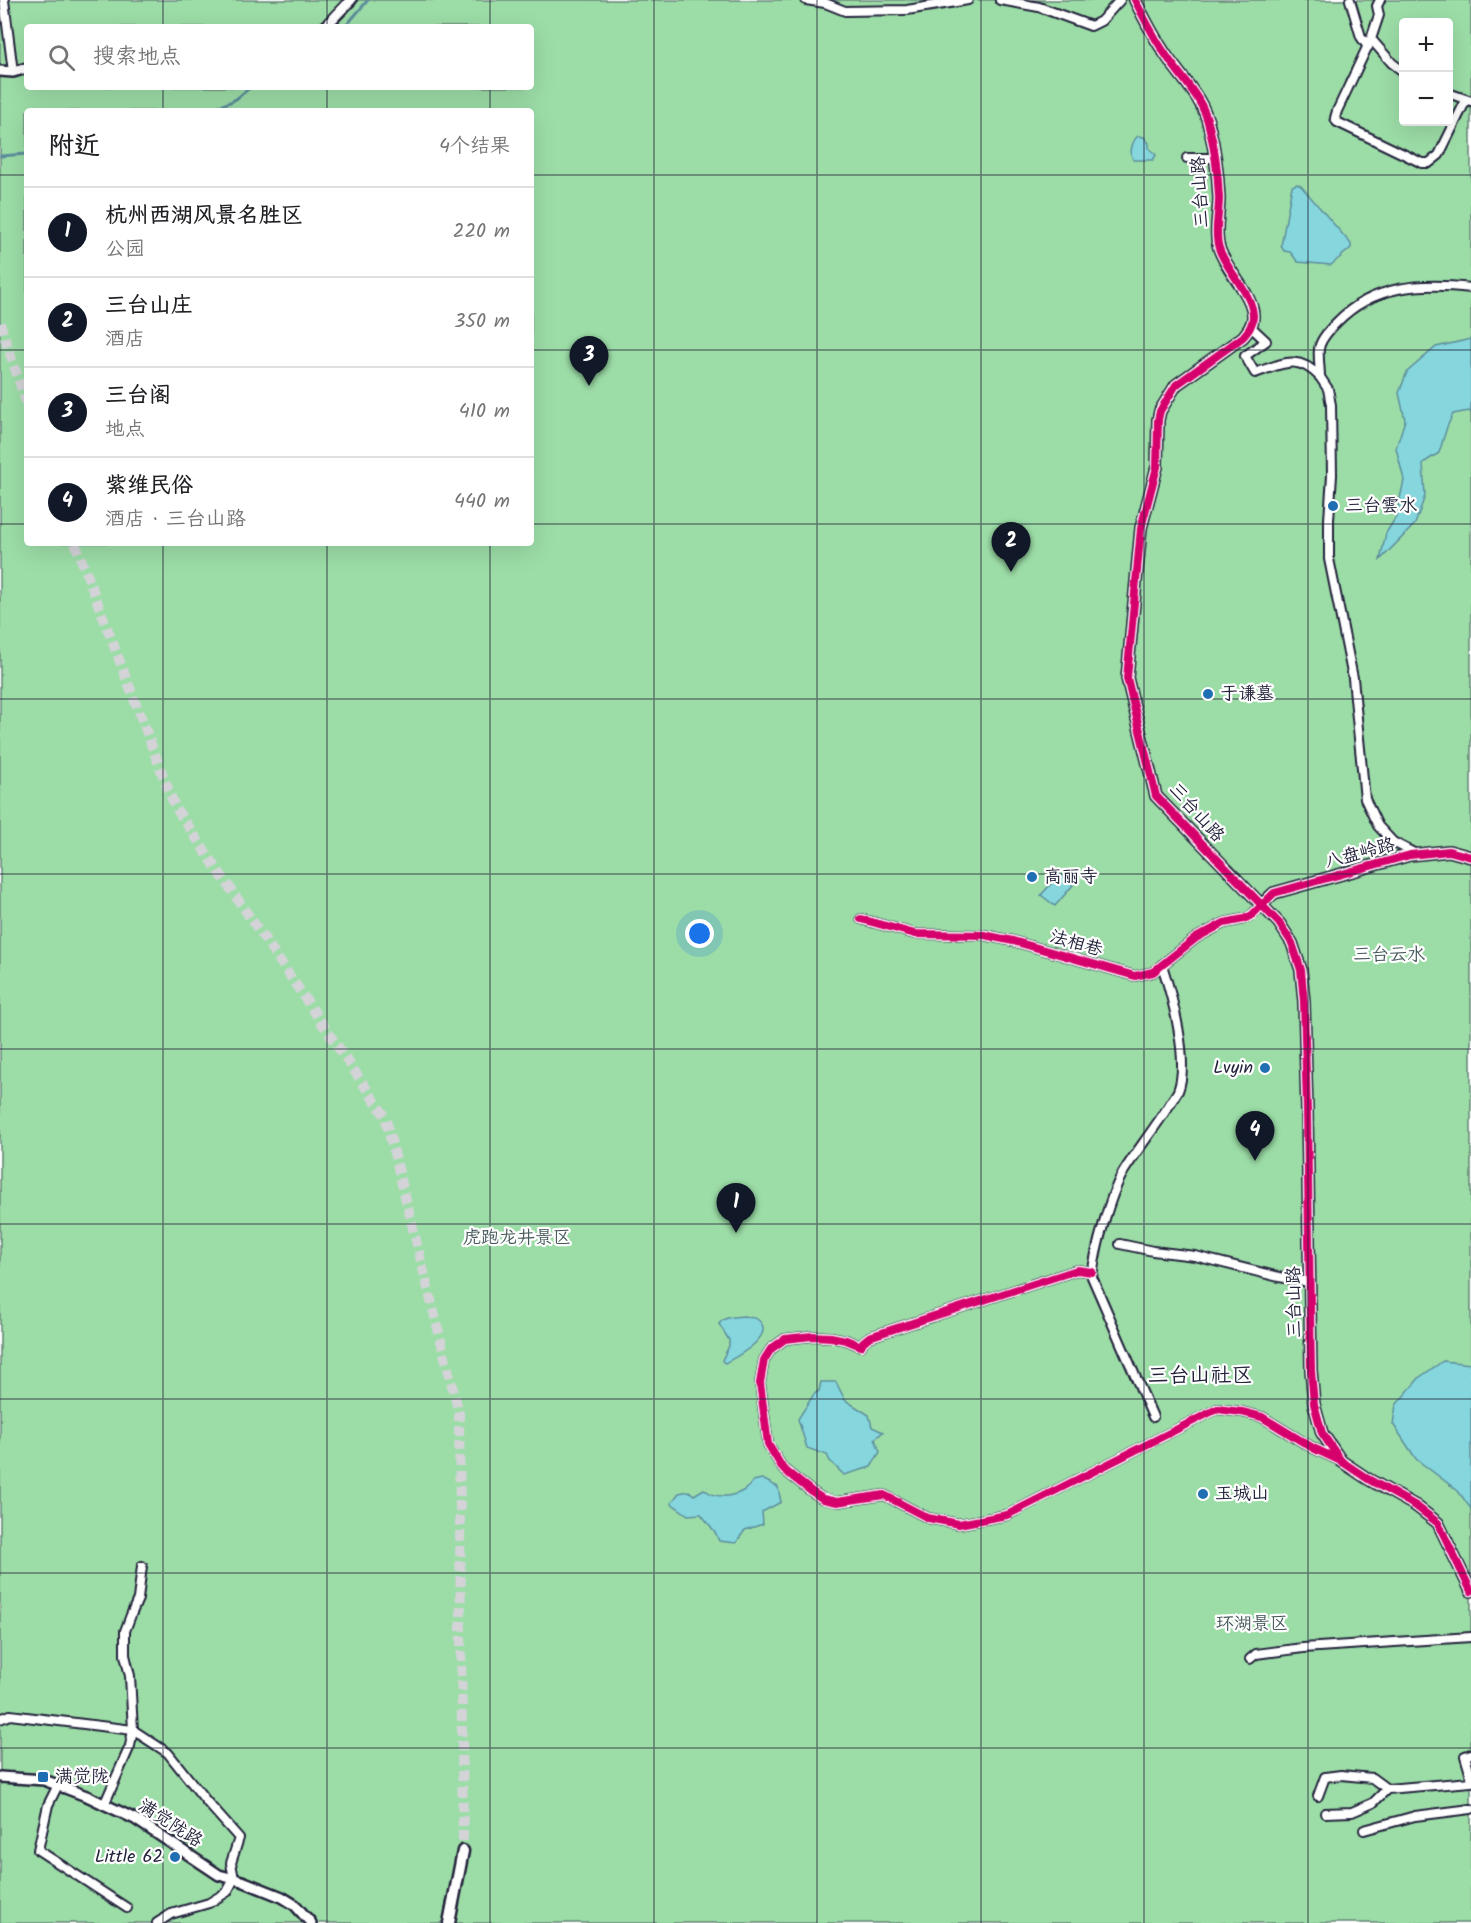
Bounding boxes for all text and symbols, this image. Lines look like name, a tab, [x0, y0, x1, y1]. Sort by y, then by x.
map controls	[1399, 18, 1453, 126]
button: +	[1399, 18, 1453, 72]
search box	[24, 24, 534, 90]
text: 搜索地点	[93, 40, 181, 75]
icon: search	[45, 41, 78, 74]
button: −	[1399, 72, 1453, 126]
text: 附近	[48, 126, 100, 168]
text: 4个结果	[439, 131, 510, 163]
street label: 三台山路	[1185, 155, 1217, 229]
text: 杭州西湖风景名胜区	[105, 199, 303, 234]
text: 1	[64, 216, 71, 248]
text: 220 m	[453, 216, 510, 248]
text: 公园	[105, 234, 145, 266]
text: 三台山庄	[105, 289, 193, 324]
text: 2	[62, 306, 73, 338]
text: 350 m	[454, 306, 510, 338]
text: 酒店	[105, 324, 145, 356]
pin: 3	[570, 336, 608, 386]
text: 三台阁	[105, 379, 171, 414]
text: 3	[62, 396, 73, 428]
text: 410 m	[459, 396, 510, 428]
text: 地点	[105, 414, 145, 446]
text: 紫维民俗	[105, 469, 193, 504]
text: 4	[62, 486, 73, 518]
text: 440 m	[454, 486, 510, 518]
place label: 三台雲水	[1345, 492, 1417, 521]
marker: 三台雲水	[1326, 499, 1340, 513]
text: 酒店 · 三台山路	[105, 504, 246, 536]
pin: 2	[992, 522, 1030, 572]
place label: 于谦墓	[1220, 680, 1274, 709]
marker: 于谦墓	[1201, 687, 1215, 701]
street label: 三台山路	[1161, 777, 1231, 849]
street label: 八盘岭路	[1321, 831, 1399, 877]
place label: 高丽寺	[1044, 863, 1098, 892]
marker: 高丽寺	[1025, 870, 1039, 884]
your location	[685, 919, 714, 948]
street label: 法相巷	[1046, 923, 1106, 965]
park label: 三台云水	[1353, 941, 1425, 970]
place label: Lvyin	[1213, 1054, 1253, 1083]
marker: Lvyin	[1258, 1061, 1272, 1075]
pin: 4	[1236, 1112, 1274, 1161]
pin: 1	[716, 1184, 756, 1233]
park label: 虎跑龙井景区	[463, 1224, 571, 1253]
street label: 三台山路	[1280, 1266, 1310, 1338]
district label: 三台山社区	[1148, 1360, 1253, 1393]
place label: 玉城山	[1215, 1480, 1269, 1509]
marker: 玉城山	[1196, 1487, 1210, 1501]
park label: 环湖景区	[1216, 1610, 1288, 1639]
place label: 满觉陇	[55, 1763, 109, 1792]
marker: 满觉陇	[36, 1770, 50, 1784]
street label: 满觉陇路	[132, 1792, 208, 1856]
place label: Little 62	[95, 1843, 163, 1872]
marker: Little 62	[168, 1850, 182, 1864]

